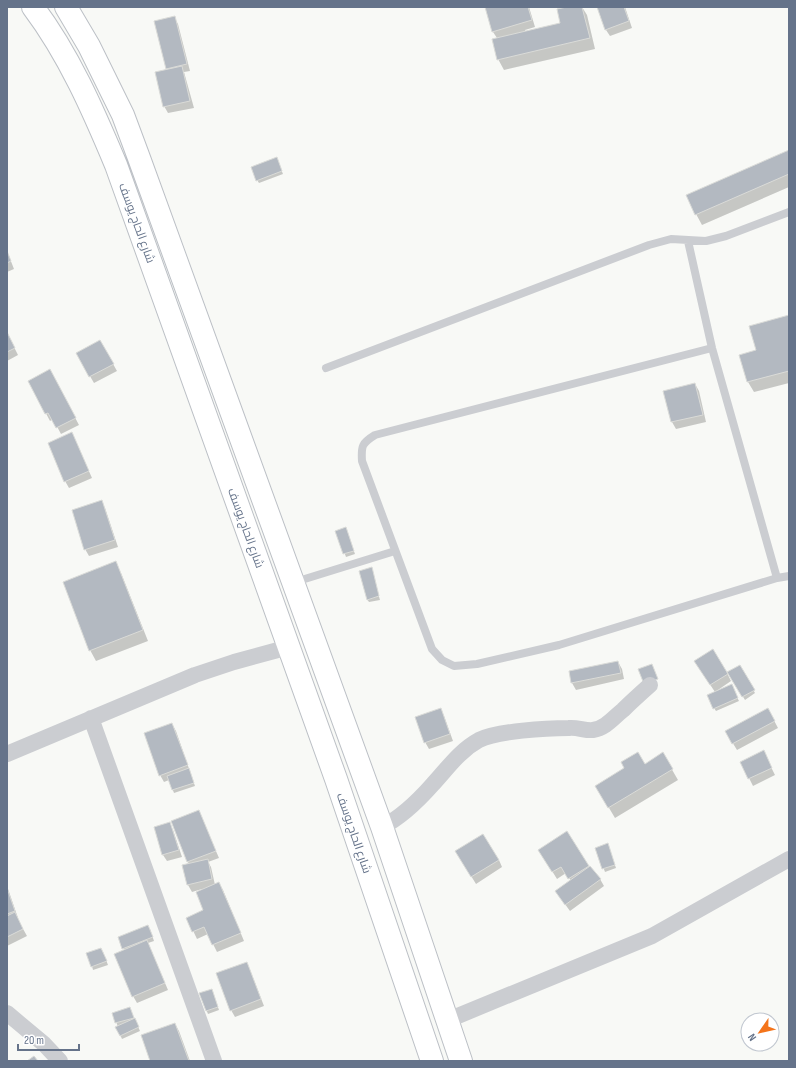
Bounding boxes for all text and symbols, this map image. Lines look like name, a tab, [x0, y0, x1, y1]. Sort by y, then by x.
street label: شارع الحاج يوسف	[115, 181, 158, 265]
street label: شارع الحاج يوسف	[224, 486, 267, 570]
street label: شارع الحاج يوسف	[333, 791, 374, 875]
north arrow	[740, 1012, 780, 1052]
scale bar	[18, 1026, 79, 1052]
text: N	[745, 1031, 759, 1043]
text: 20 m	[24, 1033, 44, 1048]

